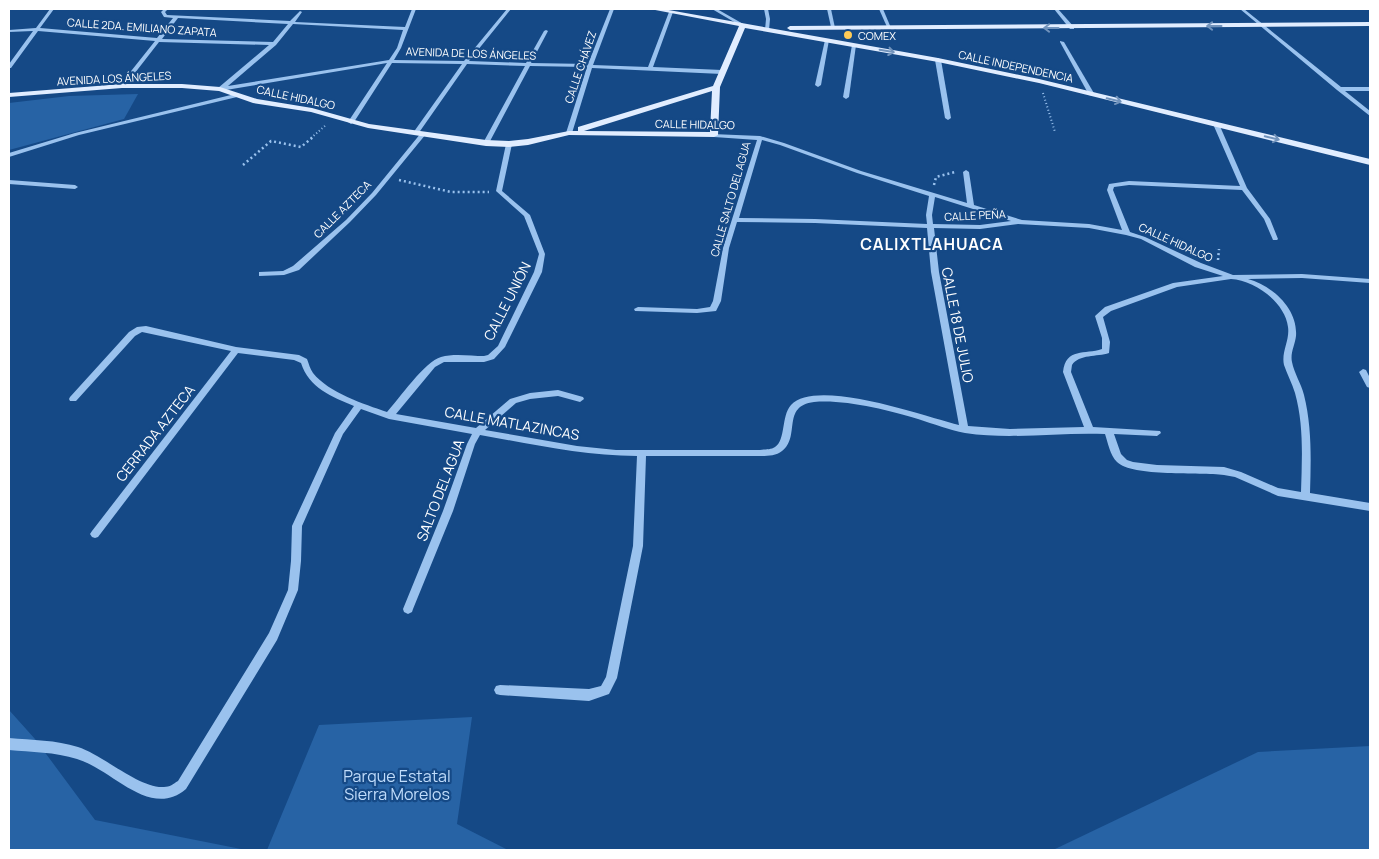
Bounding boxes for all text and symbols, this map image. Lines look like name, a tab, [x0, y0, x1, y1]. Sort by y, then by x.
street label: CALLE 2DA. EMILIANO ZAPATA	[67, 14, 217, 40]
one-way arrow	[1206, 21, 1222, 31]
one-way arrow	[1044, 23, 1060, 33]
place label: COMEX	[858, 28, 896, 43]
street label: CALLE CHÁVEZ	[561, 29, 599, 105]
marker: COMEX	[842, 29, 854, 41]
street label: AVENIDA DE LOS ÁNGELES	[405, 43, 537, 63]
one-way arrow	[878, 46, 894, 56]
street label: CALLE INDEPENDENCIA	[957, 46, 1075, 86]
street label: AVENIDA LOS ÁNGELES	[56, 67, 172, 88]
street label: CALLE HIDALGO	[255, 81, 337, 113]
one-way arrow	[1105, 96, 1121, 105]
street label: CALLE HIDALGO	[655, 116, 735, 132]
one-way arrow	[1263, 134, 1279, 143]
street label: CALLE SALTO DEL AGUA	[706, 140, 754, 258]
street label: CALLE AZTECA	[310, 177, 374, 241]
street label: CALLE PEÑA	[944, 206, 1006, 224]
street label: CALLE HIDALGO	[1137, 219, 1215, 265]
district label: CALIXTLAHUACA	[860, 233, 1004, 255]
street label: CALLE UNIÓN	[479, 258, 535, 344]
street label: CALLE 18 DE JULIO	[938, 266, 978, 384]
street label: CERRADA AZTECA	[111, 381, 199, 485]
street label: CALLE MATLAZINCAS	[443, 402, 581, 444]
street label: SALTO DEL AGUA	[412, 436, 468, 544]
park label: Parque Estatal Sierra Morelos	[343, 765, 451, 805]

